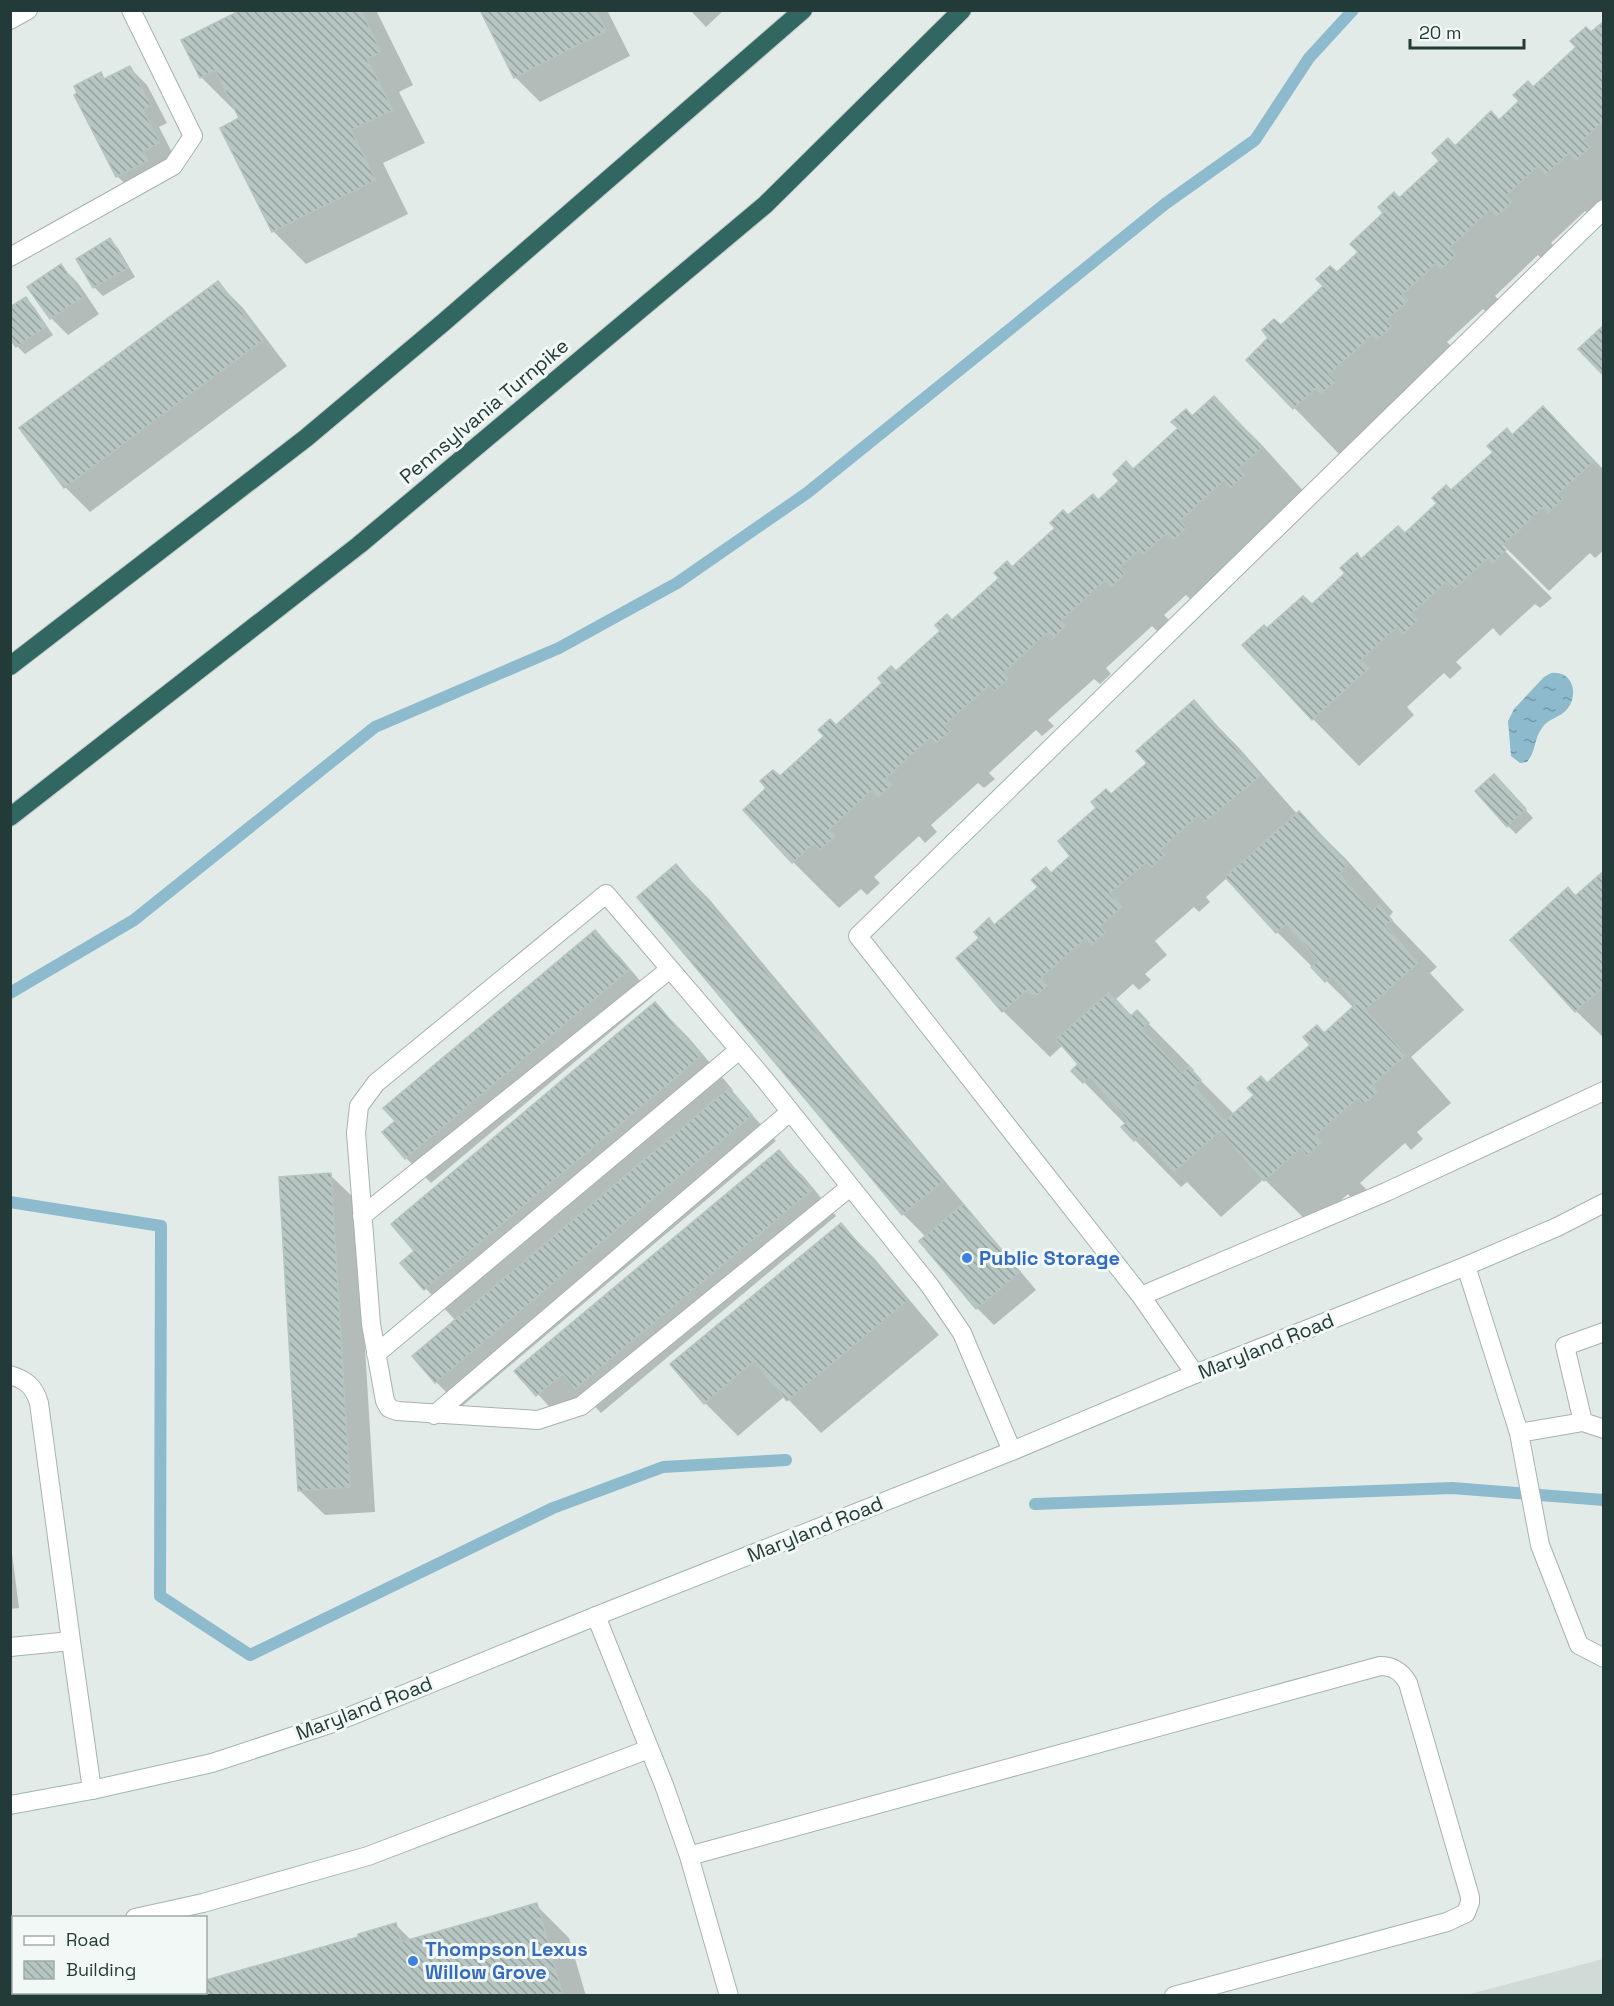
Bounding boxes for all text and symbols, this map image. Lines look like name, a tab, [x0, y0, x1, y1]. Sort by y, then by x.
scale bar	[1410, 12, 1524, 50]
text: 20 m	[1419, 21, 1462, 44]
street label: Pennsylvania Turnpike	[394, 333, 574, 489]
place label: Public Storage	[979, 1245, 1120, 1271]
marker: Public Storage	[960, 1251, 974, 1265]
street label: Maryland Road	[1194, 1307, 1338, 1385]
street label: Maryland Road	[743, 1490, 887, 1568]
street label: Maryland Road	[292, 1670, 436, 1746]
legend	[12, 1916, 207, 1994]
text: Road	[66, 1928, 110, 1951]
place label: Thompson Lexus Willow Grove	[425, 1936, 588, 1985]
marker: Thompson Lexus Willow Grove	[406, 1954, 420, 1968]
text: Building	[66, 1958, 136, 1981]

